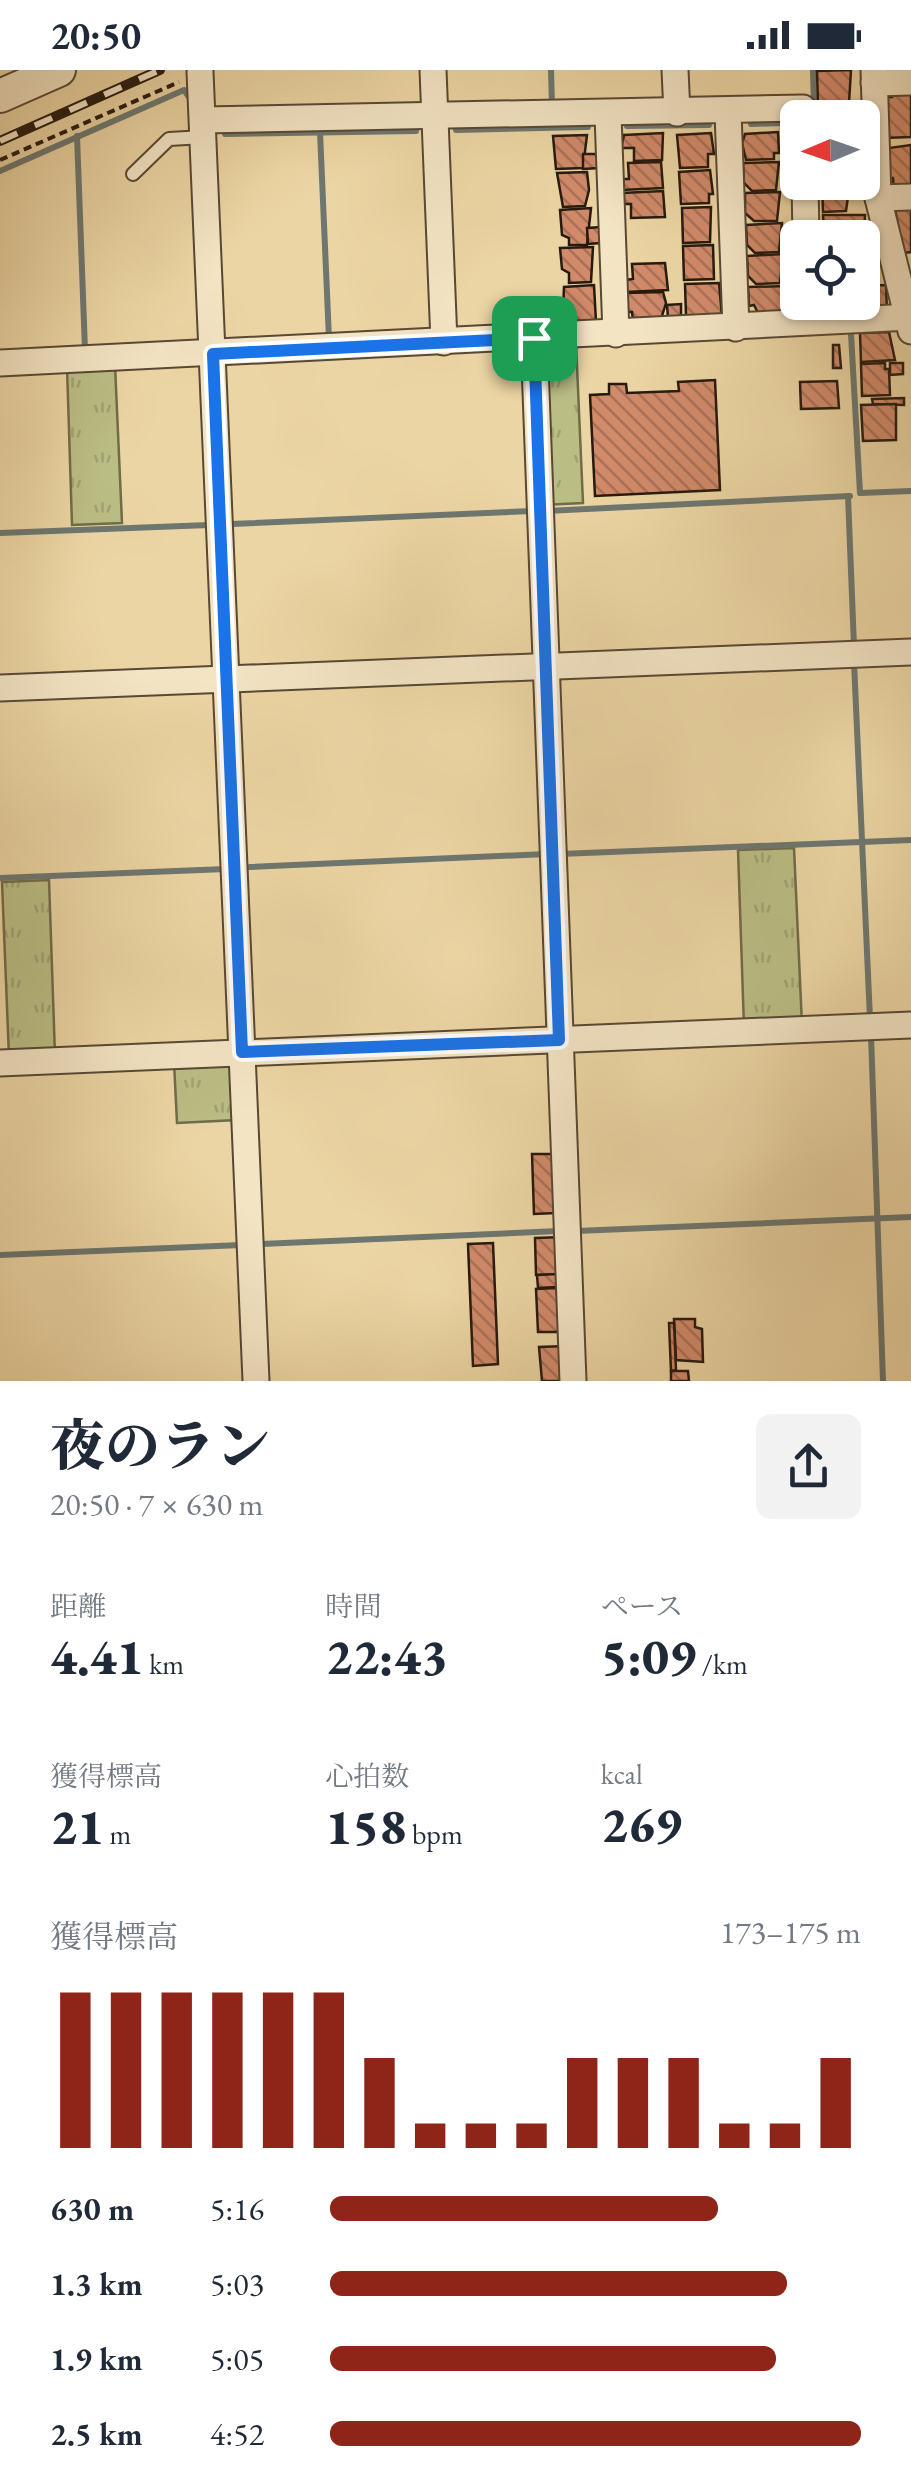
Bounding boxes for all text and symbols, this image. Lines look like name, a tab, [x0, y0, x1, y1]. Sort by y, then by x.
text: 20:50	[50, 11, 141, 60]
north arrow	[780, 100, 880, 200]
map controls	[780, 100, 880, 320]
button: locate	[780, 220, 880, 320]
pin	[492, 296, 577, 381]
icon: arrive	[507, 311, 562, 366]
text: 夜のラン	[50, 1410, 270, 1481]
button: share	[756, 1414, 861, 1519]
text: 20:50 · 7 × 630 m	[50, 1483, 263, 1525]
text: 距離	[50, 1588, 106, 1624]
text: 時間	[325, 1588, 381, 1624]
text: ペース	[601, 1588, 683, 1624]
text: 4.41	[50, 1624, 144, 1689]
text: 22:43	[325, 1624, 448, 1689]
text: 5:09	[601, 1624, 696, 1689]
text: km	[144, 1646, 184, 1682]
text: /km	[696, 1646, 748, 1682]
text: kcal	[601, 1756, 643, 1792]
text: 獲得標高	[50, 1758, 162, 1794]
text: 心拍数	[325, 1758, 409, 1794]
text: 269	[601, 1792, 682, 1857]
text: 21	[50, 1794, 104, 1859]
text: 158	[325, 1794, 406, 1859]
text: m	[104, 1816, 131, 1852]
text: bpm	[406, 1816, 463, 1852]
text: 173–175 m	[720, 1911, 861, 1953]
text: 獲得標高	[50, 1916, 178, 1958]
text: 630 m	[50, 2188, 134, 2230]
text: 5:16	[210, 2188, 264, 2230]
text: 1.3 km	[50, 2263, 143, 2305]
text: 5:03	[210, 2263, 264, 2305]
text: 1.9 km	[50, 2338, 143, 2380]
text: 5:05	[210, 2338, 264, 2380]
text: 2.5 km	[50, 2413, 143, 2455]
text: 4:52	[210, 2413, 264, 2455]

